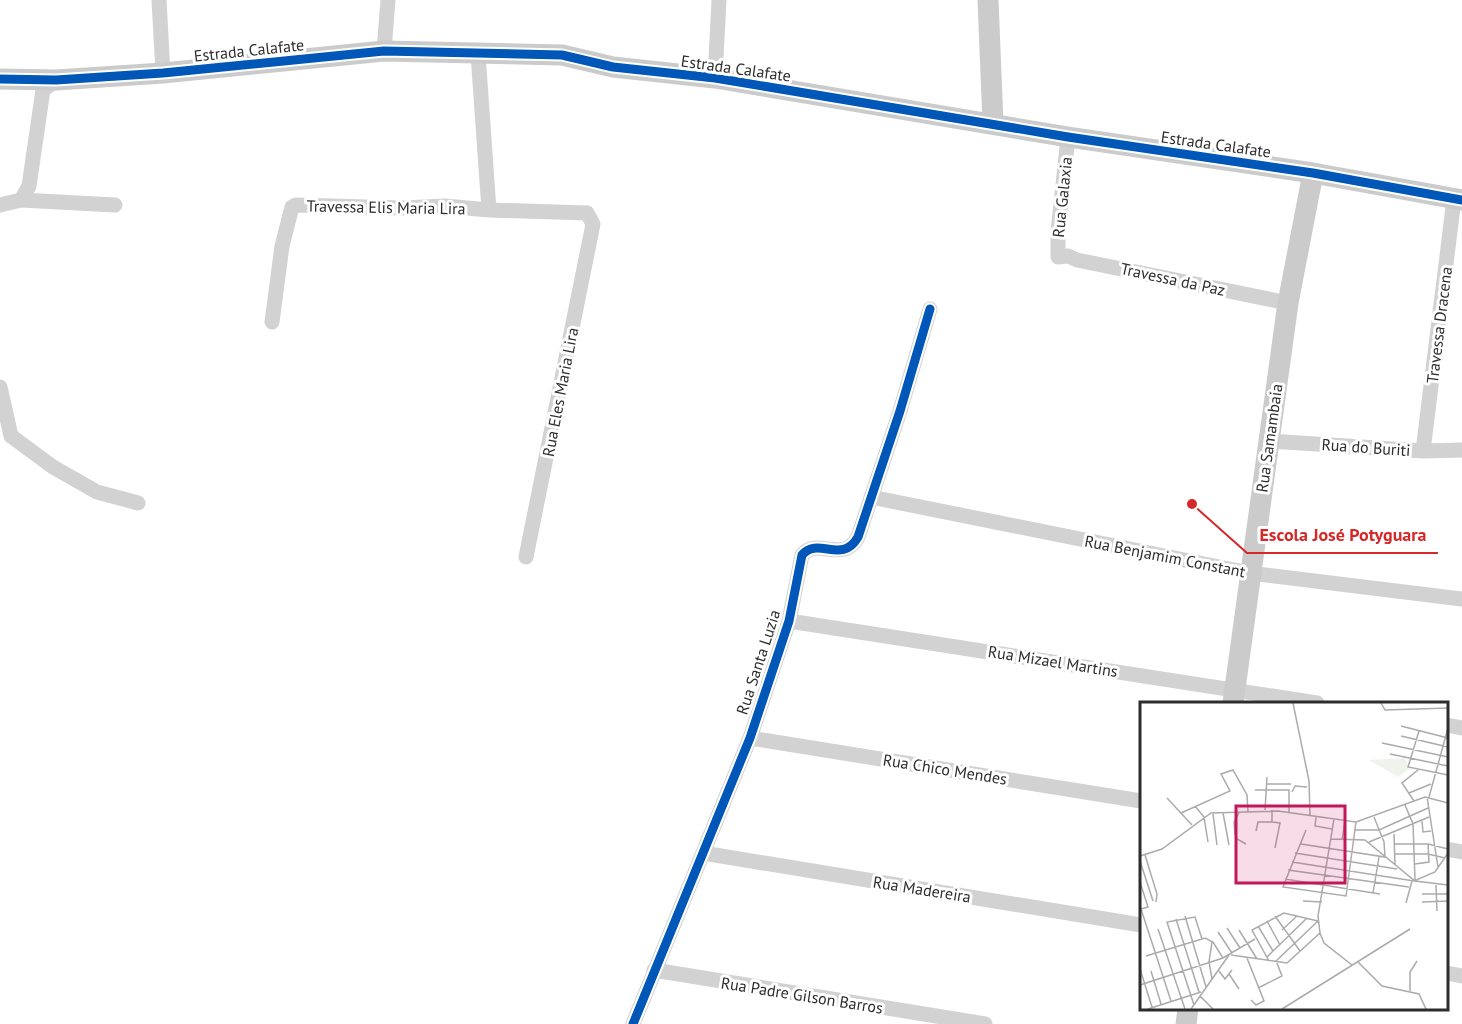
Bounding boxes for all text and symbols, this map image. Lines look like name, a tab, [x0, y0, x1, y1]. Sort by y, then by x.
street label: Estrada Calafate	[193, 34, 305, 66]
street label: Estrada Calafate	[680, 50, 792, 86]
street label: Estrada Calafate	[1160, 126, 1272, 162]
street label: Rua Galaxia	[1048, 156, 1076, 238]
street label: Travessa Elis Maria Lira	[306, 196, 466, 218]
street label: Travessa da Paz	[1119, 258, 1227, 300]
street label: Travessa Dracena	[1422, 266, 1456, 384]
street label: Rua Eles Maria Lira	[538, 326, 582, 458]
street label: Rua Samambaia	[1251, 382, 1287, 494]
street label: Rua do Buriti	[1321, 434, 1411, 460]
callout: Escola José Potyguara	[1247, 517, 1438, 553]
text: Escola José Potyguara	[1259, 523, 1427, 546]
street label: Rua Benjamim Constant	[1083, 531, 1248, 582]
street label: Rua Santa Luzia	[732, 607, 784, 717]
street label: Rua Mizael Martins	[987, 641, 1120, 681]
inset map	[1140, 702, 1447, 1009]
street label: Rua Chico Mendes	[882, 749, 1009, 789]
street label: Rua Madereira	[872, 871, 972, 907]
street label: Rua Padre Gilson Barros	[720, 972, 885, 1018]

